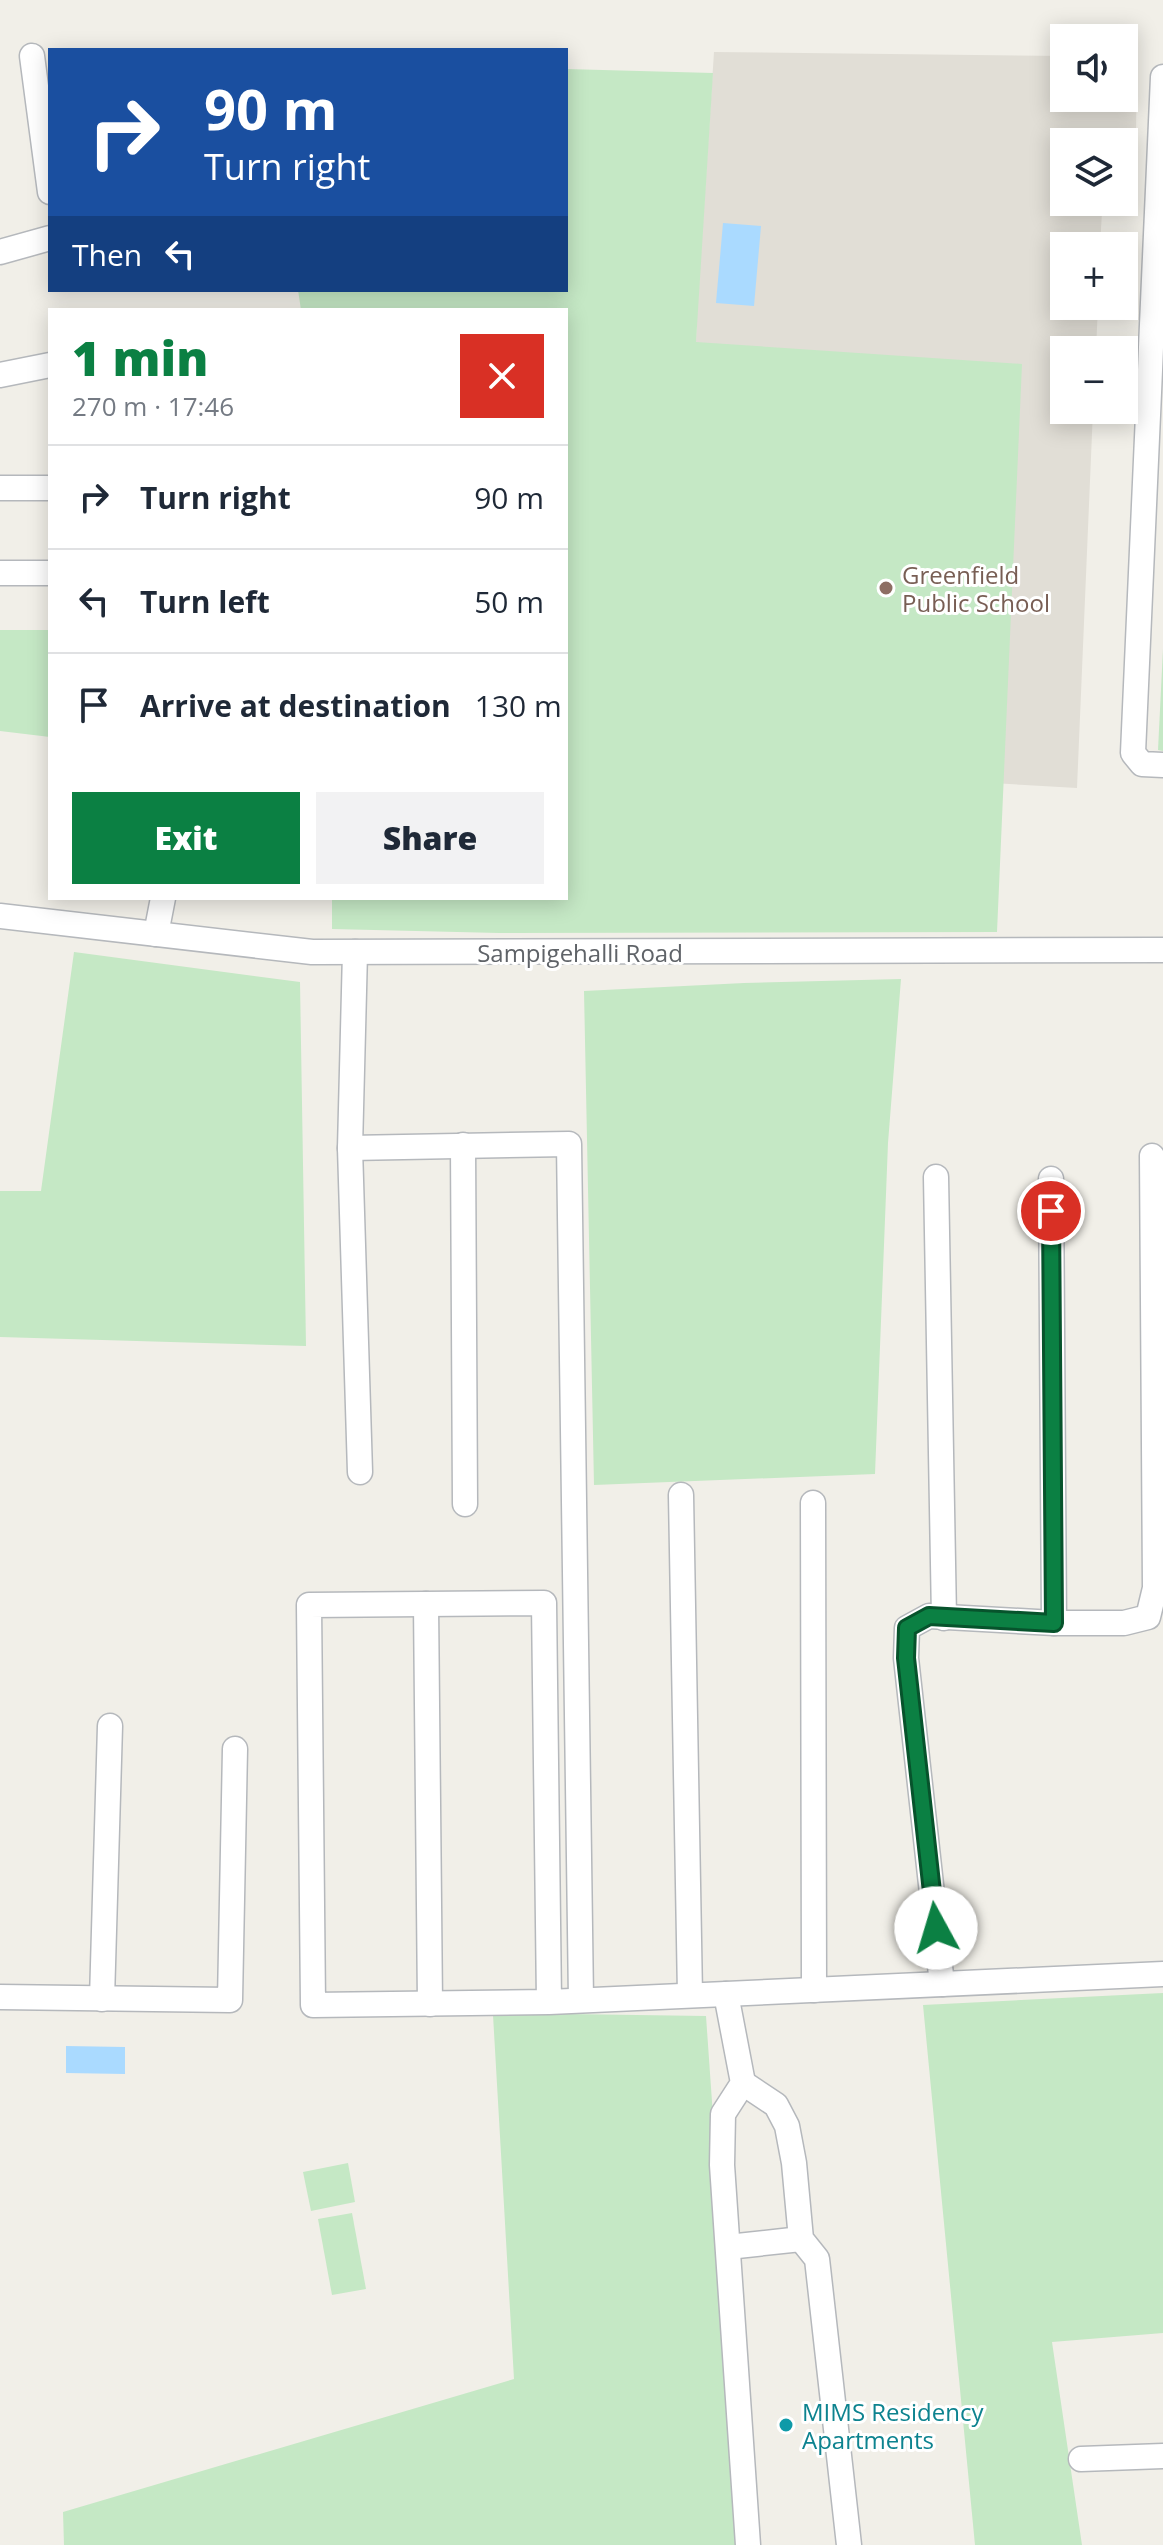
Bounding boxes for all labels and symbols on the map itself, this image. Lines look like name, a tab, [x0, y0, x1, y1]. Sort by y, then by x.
place label: Greenfield Public School	[902, 558, 1050, 619]
marker: Greenfield Public School	[877, 579, 895, 597]
street label: Sampigehalli Road	[477, 936, 683, 969]
pin	[1017, 1177, 1085, 1245]
position arrow	[894, 1886, 978, 1970]
place label: MIMS Residency Apartments	[802, 2395, 984, 2456]
marker: MIMS Residency Apartments	[777, 2416, 795, 2434]

